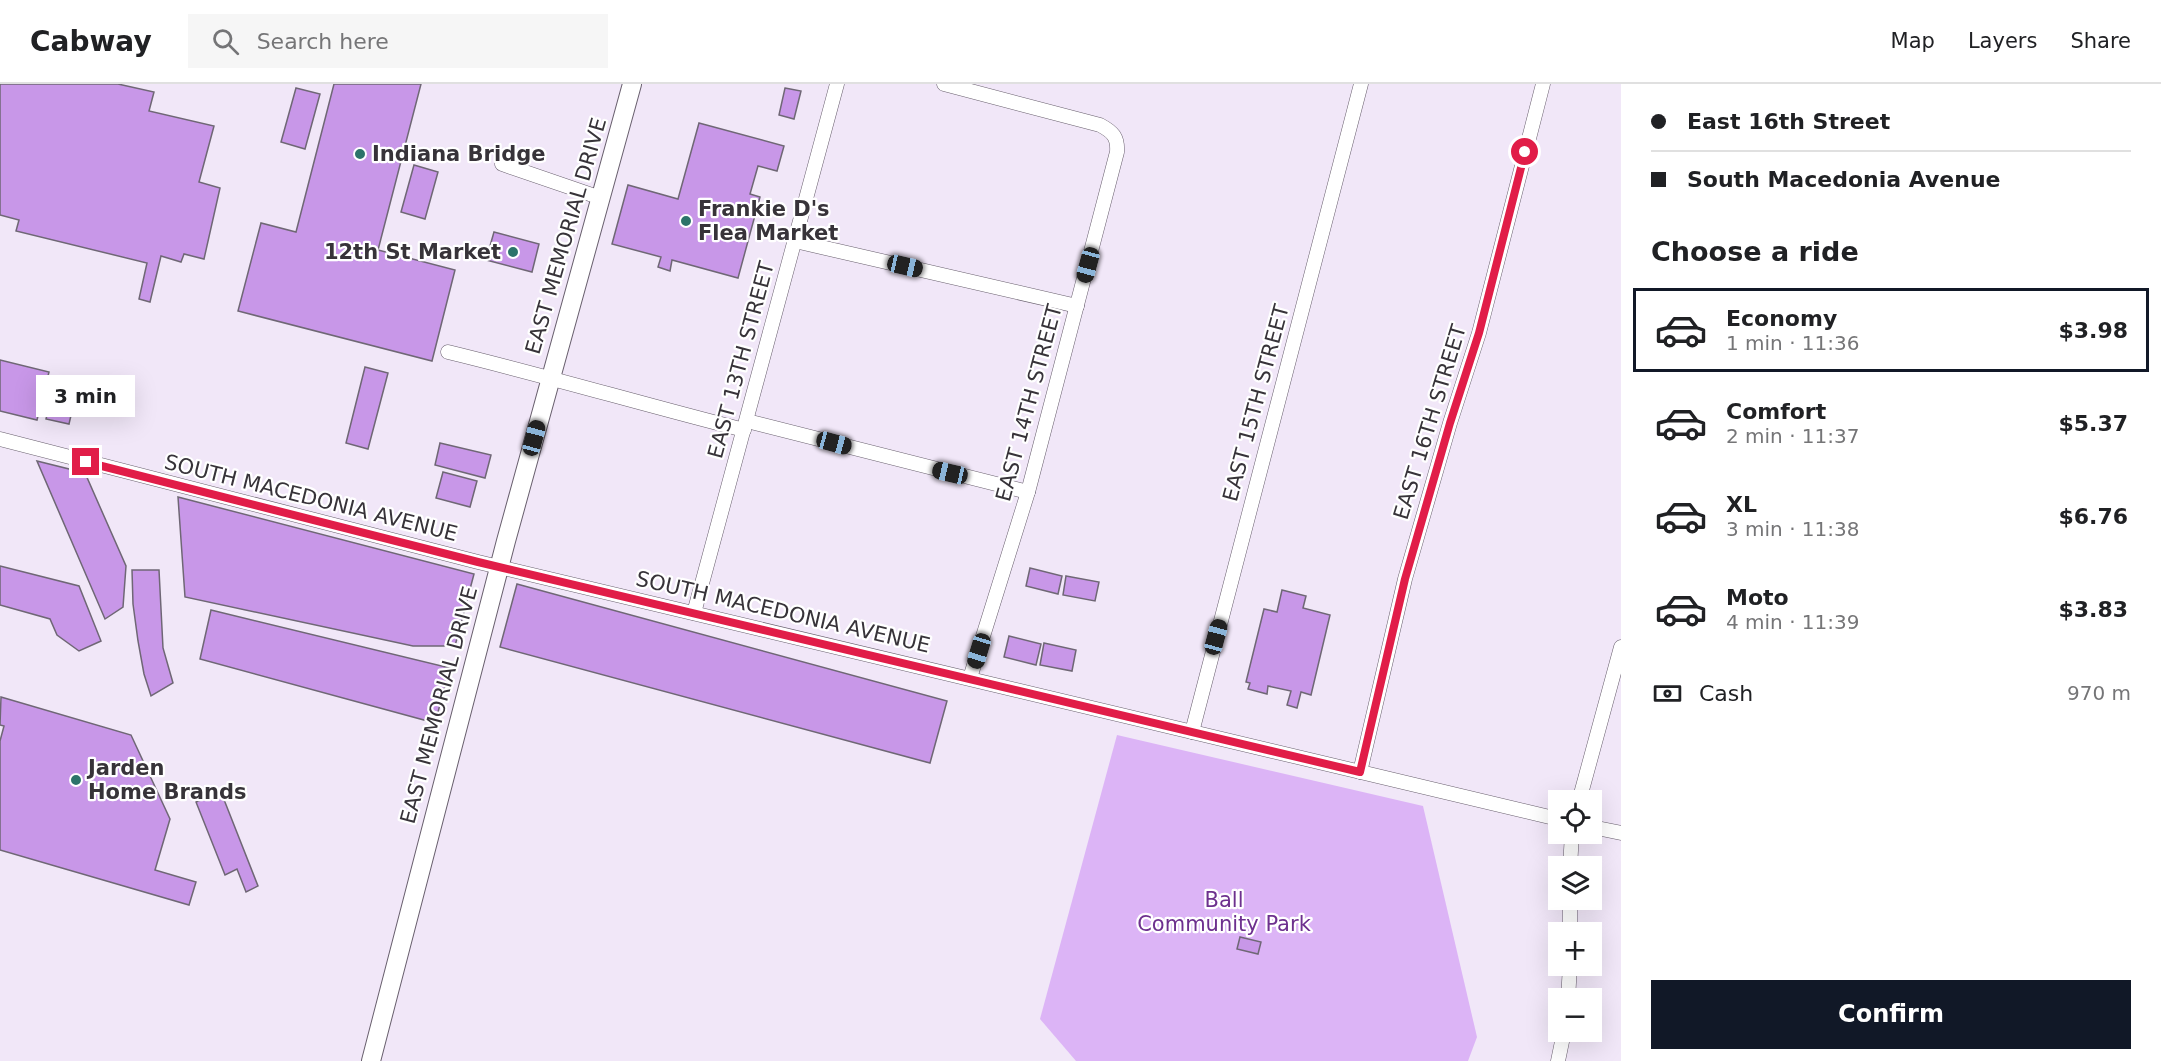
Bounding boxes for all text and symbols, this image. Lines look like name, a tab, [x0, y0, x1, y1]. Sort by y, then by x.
search box	[188, 14, 608, 68]
text: Cabway	[30, 25, 152, 58]
icon: search	[209, 25, 242, 58]
text: Search here	[257, 29, 389, 54]
text: Map	[1891, 29, 1935, 53]
text: Layers	[1968, 29, 2037, 53]
text: Share	[2070, 29, 2131, 53]
text: East 16th Street	[1687, 109, 1890, 134]
street label: EAST MEMORIAL DRIVE	[521, 115, 611, 357]
route start	[1511, 138, 1538, 165]
place label: Indiana Bridge	[372, 142, 545, 166]
marker: Indiana Bridge	[353, 147, 367, 161]
text: South Macedonia Avenue	[1687, 167, 2000, 192]
place label: Frankie D's Flea Market	[698, 197, 838, 245]
marker: Frankie D's Flea Market	[679, 214, 693, 228]
text: Choose a ride	[1651, 236, 1859, 267]
place label: 12th St Market	[324, 240, 501, 264]
marker: 12th St Market	[506, 245, 520, 259]
car	[1075, 245, 1101, 285]
car	[885, 253, 925, 279]
street label: EAST 13TH STREET	[703, 259, 779, 461]
street label: EAST 14TH STREET	[991, 302, 1067, 504]
street label: EAST 15TH STREET	[1218, 302, 1294, 504]
icon: car	[1654, 303, 1708, 357]
text: Economy	[1726, 306, 1837, 331]
text: $3.98	[2058, 318, 2128, 343]
street label: EAST 16TH STREET	[1389, 321, 1471, 522]
text: 1 min · 11:36	[1726, 331, 1860, 355]
callout: 3 min	[36, 375, 136, 417]
text: 3 min	[54, 384, 117, 408]
icon: car	[1654, 396, 1708, 450]
text: Comfort	[1726, 399, 1826, 424]
text: $5.37	[2058, 411, 2128, 436]
car	[521, 418, 547, 458]
text: 2 min · 11:37	[1726, 424, 1860, 448]
car	[814, 430, 854, 456]
route end	[72, 448, 99, 475]
street label: SOUTH MACEDONIA AVENUE	[162, 450, 460, 546]
car	[930, 460, 970, 486]
icon: car	[1654, 489, 1708, 543]
text: XL	[1726, 492, 1757, 517]
text: $6.76	[2058, 504, 2128, 529]
text: 3 min · 11:38	[1726, 517, 1860, 541]
street label: SOUTH MACEDONIA AVENUE	[634, 566, 932, 658]
icon: car	[1654, 582, 1708, 636]
street label: EAST MEMORIAL DRIVE	[396, 584, 482, 826]
text: Moto	[1726, 585, 1789, 610]
text: $3.83	[2058, 597, 2128, 622]
text: 4 min · 11:39	[1726, 610, 1860, 634]
car	[1203, 617, 1229, 657]
car	[965, 631, 993, 671]
icon: cash	[1651, 677, 1684, 710]
text: Cash	[1699, 681, 1753, 706]
text: 970 m	[2067, 681, 2131, 705]
place label: Jarden Home Brands	[86, 756, 246, 804]
marker: Jarden Home Brands	[69, 773, 83, 787]
map controls	[1548, 790, 1602, 1042]
button: locate	[1548, 790, 1602, 844]
button: layers	[1548, 856, 1602, 910]
park label: Ball Community Park	[1137, 888, 1312, 936]
button: +	[1548, 922, 1602, 976]
button: Confirm	[1651, 980, 2131, 1049]
button: −	[1548, 988, 1602, 1042]

